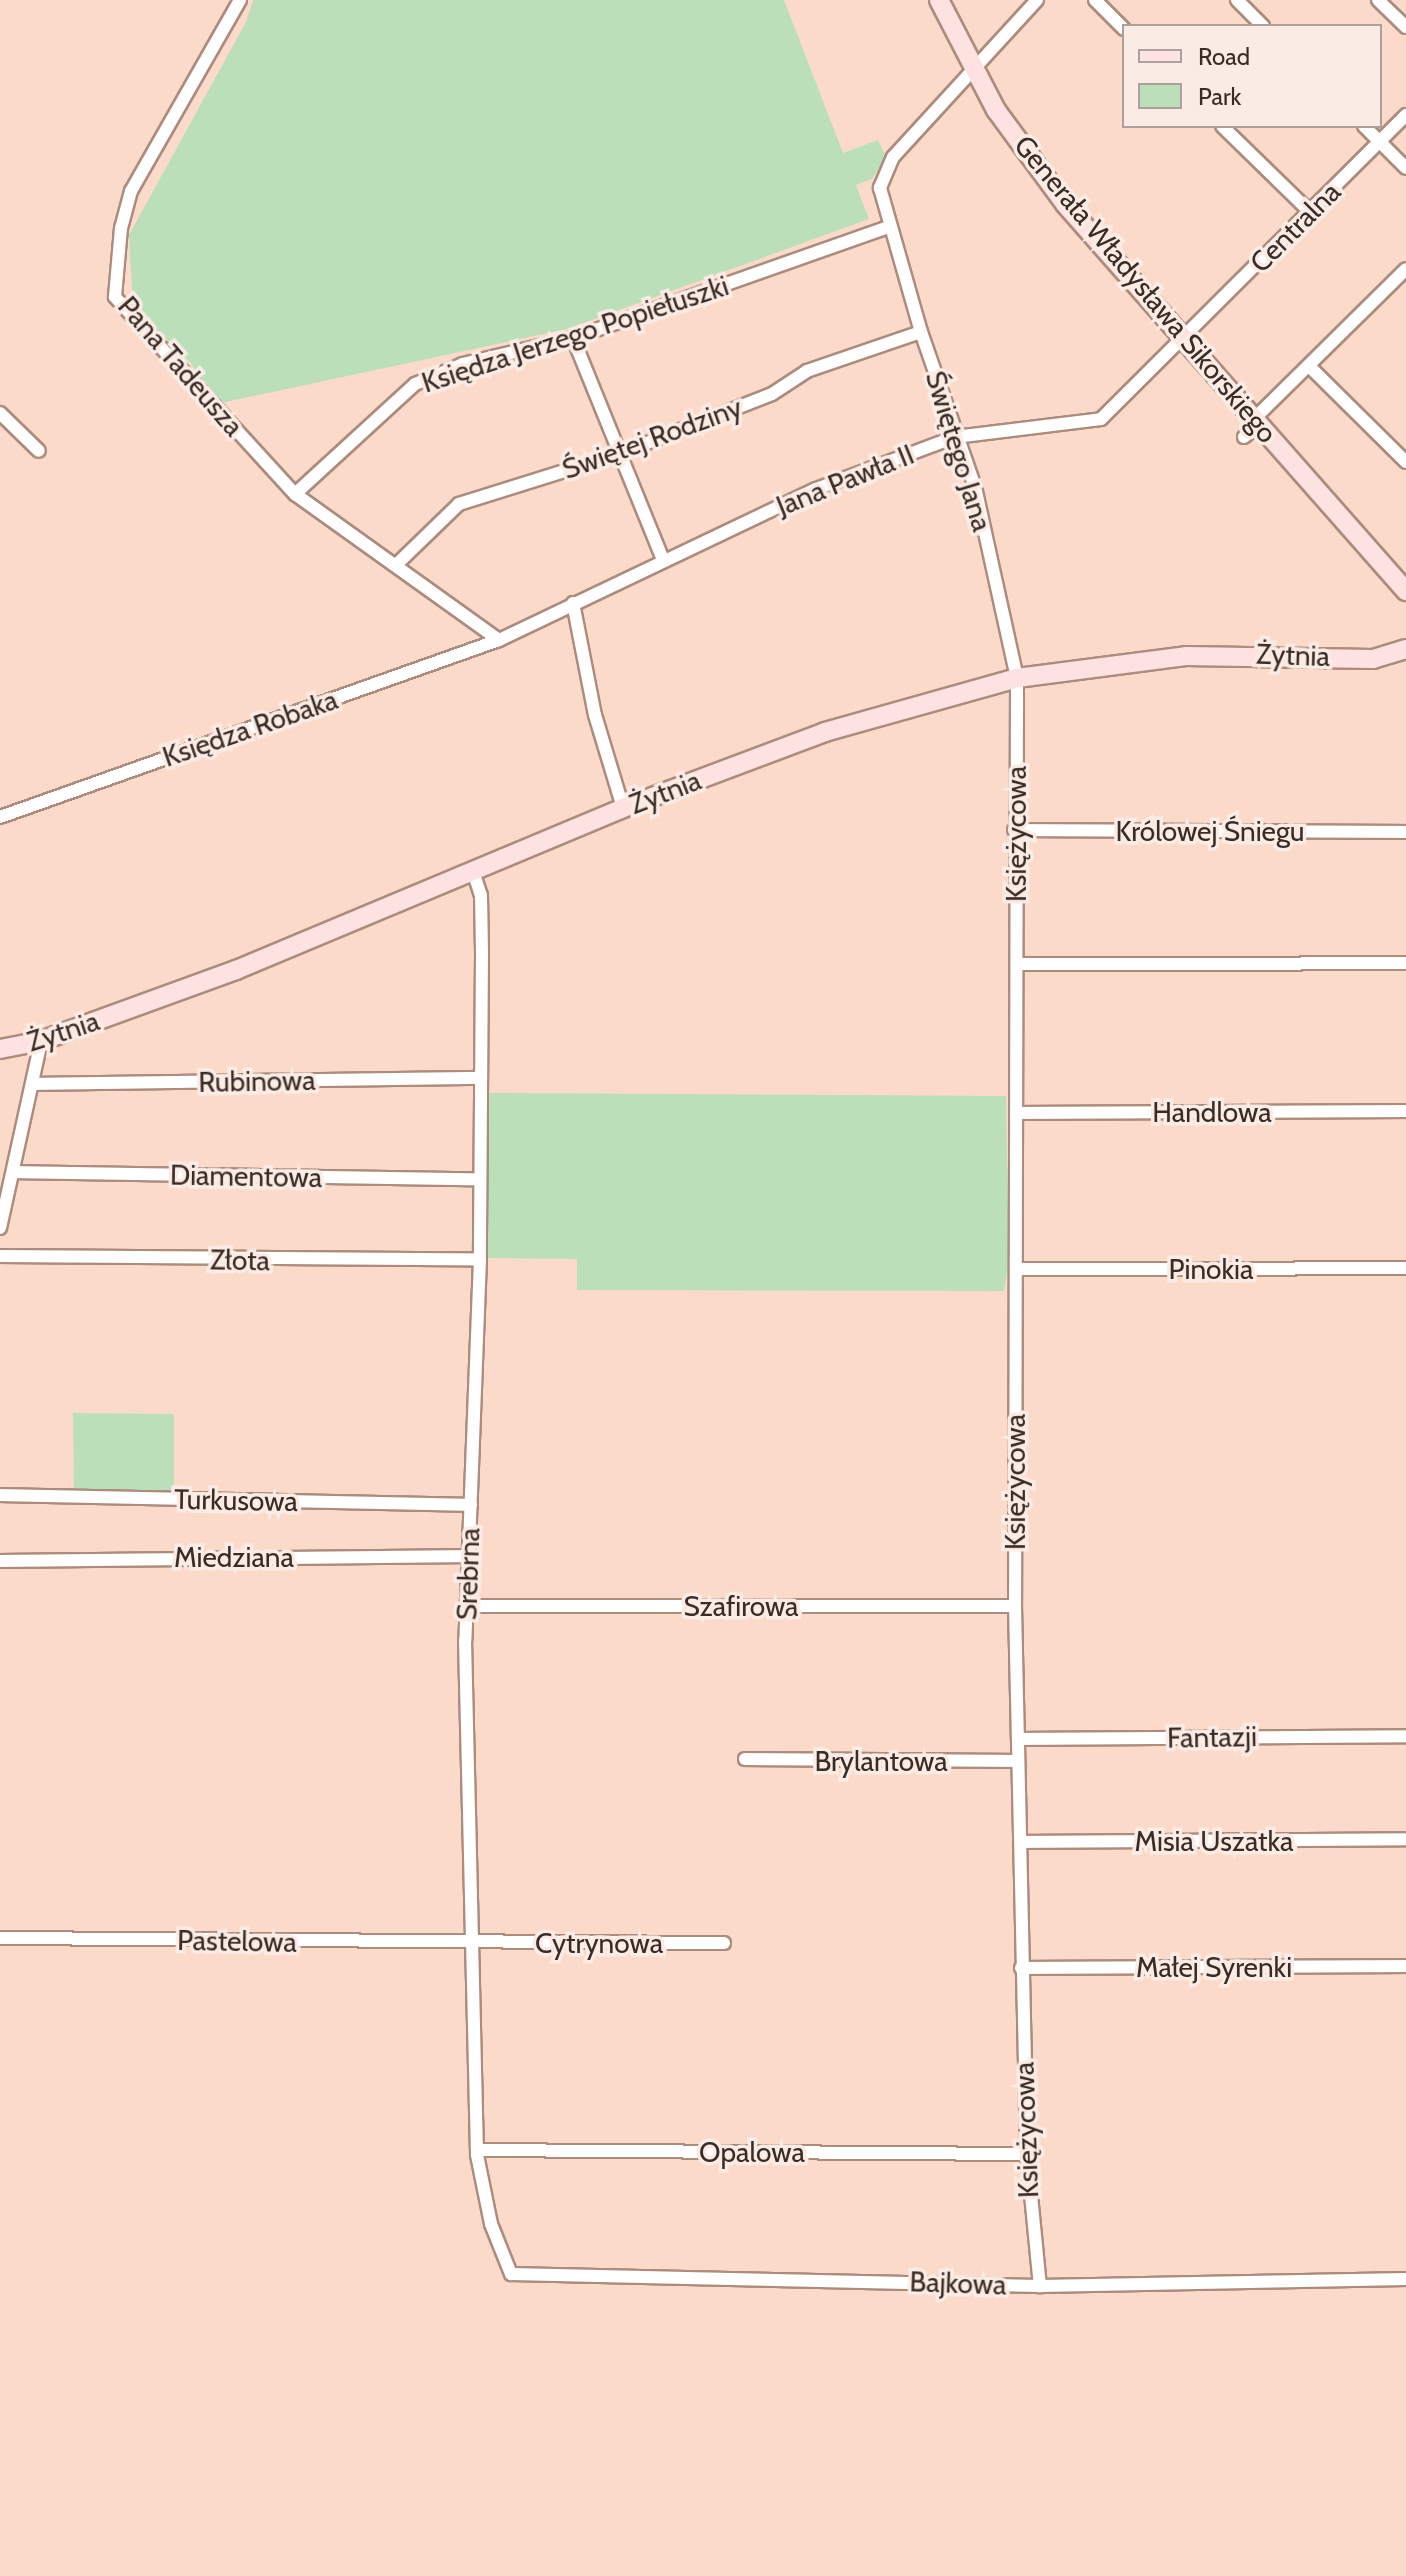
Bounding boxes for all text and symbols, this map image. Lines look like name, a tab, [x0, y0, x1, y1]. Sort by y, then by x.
legend	[1122, 24, 1382, 128]
text: Road	[1198, 42, 1250, 71]
text: Park	[1198, 82, 1241, 111]
street label: Generała Władysława Sikorskiego	[1008, 129, 1284, 449]
street label: Centralna	[1243, 175, 1347, 279]
street label: Księdza Jerzego Popiełuszki	[417, 269, 733, 399]
street label: Pana Tadeusza	[111, 289, 251, 443]
street label: Świętego Jana	[919, 367, 999, 535]
street label: Świętej Rodziny	[558, 390, 746, 486]
street label: Jana Pawła II	[771, 437, 919, 523]
street label: Żytnia	[1255, 637, 1331, 673]
street label: Księdza Robaka	[158, 682, 342, 774]
street label: Żytnia	[624, 763, 706, 821]
street label: Księżycowa	[999, 766, 1033, 902]
street label: Królowej Śniegu	[1115, 814, 1305, 848]
street label: Żytnia	[23, 1004, 103, 1058]
street label: Rubinowa	[198, 1063, 316, 1099]
street label: Handlowa	[1152, 1095, 1272, 1129]
street label: Diamentowa	[170, 1158, 322, 1194]
street label: Złota	[210, 1243, 270, 1277]
street label: Pinokia	[1169, 1252, 1253, 1286]
street label: Księżycowa	[998, 1414, 1032, 1550]
street label: Turkusowa	[174, 1482, 298, 1518]
street label: Srebrna	[450, 1527, 486, 1621]
street label: Miedziana	[174, 1540, 294, 1574]
street label: Szafirowa	[683, 1589, 799, 1623]
street label: Fantazji	[1167, 1719, 1257, 1755]
street label: Brylantowa	[814, 1744, 948, 1778]
street label: Misia Uszatka	[1135, 1824, 1293, 1858]
street label: Pastelowa	[177, 1923, 297, 1959]
street label: Cytrynowa	[535, 1926, 663, 1960]
street label: Małej Syrenki	[1136, 1950, 1292, 1984]
street label: Księżycowa	[1007, 2061, 1045, 2199]
street label: Opalowa	[699, 2135, 805, 2169]
street label: Bajkowa	[909, 2265, 1007, 2301]

